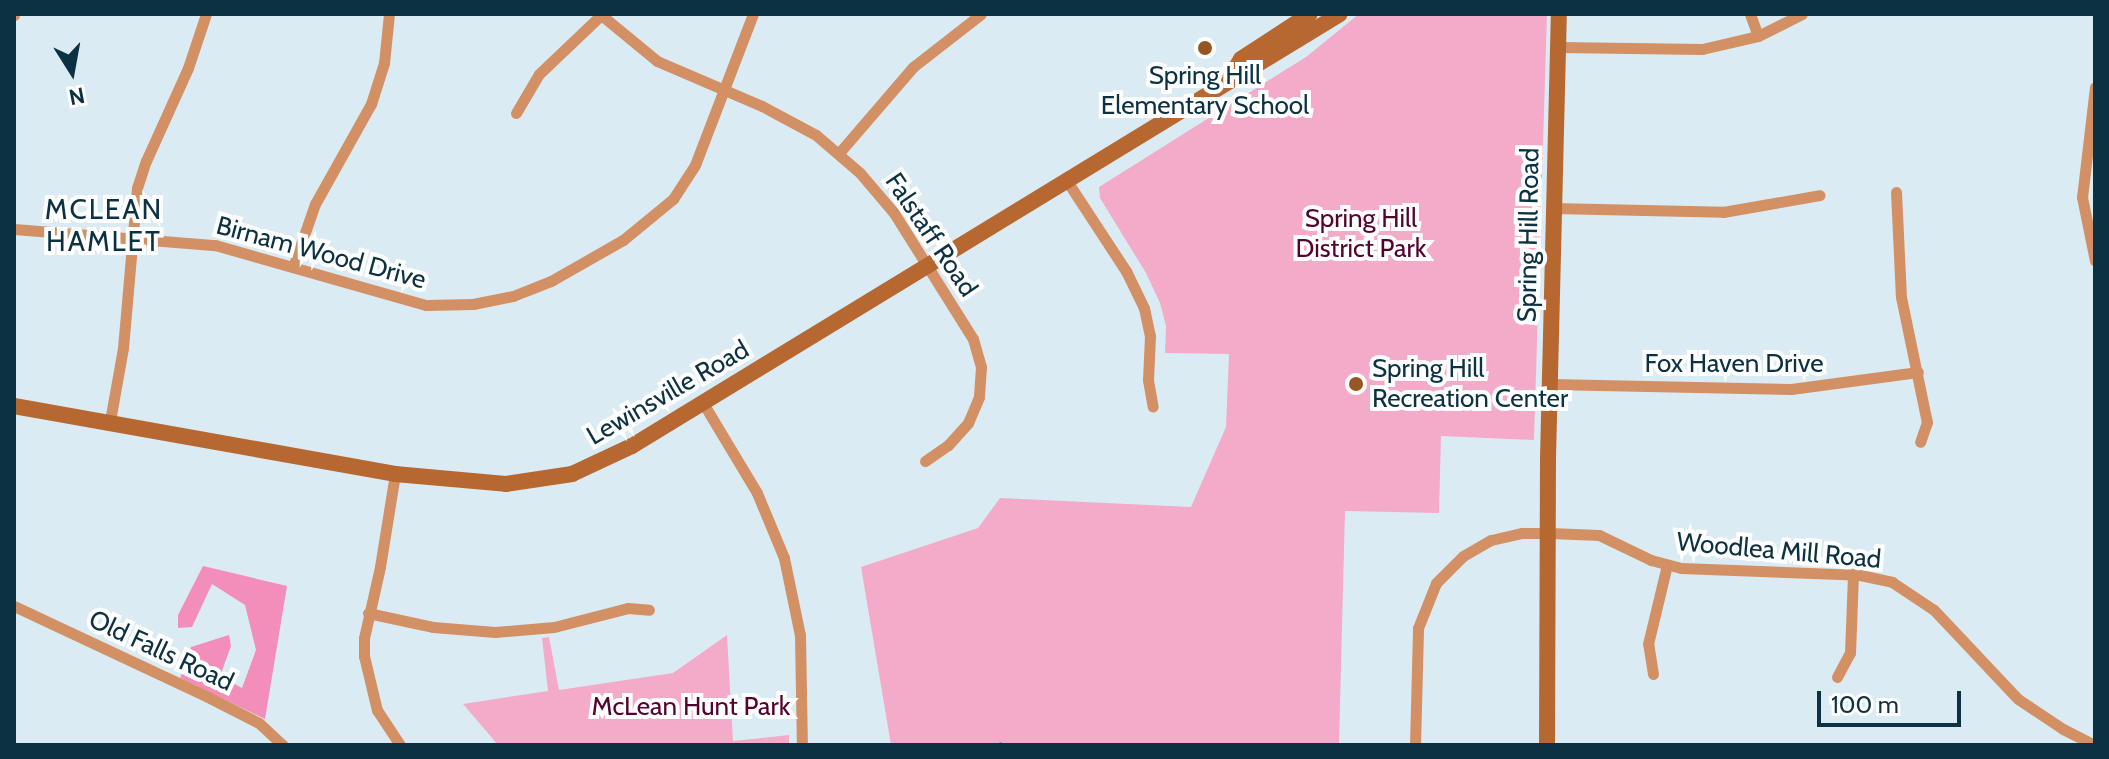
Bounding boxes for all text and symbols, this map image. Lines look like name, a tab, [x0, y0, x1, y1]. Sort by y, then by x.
north arrow	[32, 32, 112, 112]
marker: Spring Hill Elementary School	[1196, 39, 1214, 57]
place label: Spring Hill Elementary School	[1101, 60, 1309, 122]
text: N	[66, 81, 87, 111]
street label: Spring Hill Road	[1512, 147, 1546, 323]
street label: Falstaff Road	[878, 167, 984, 303]
district label: MCLEAN HAMLET	[45, 192, 163, 258]
park label: Spring Hill District Park	[1296, 203, 1426, 264]
street label: Birnam Wood Drive	[213, 210, 429, 296]
street label: Lewinsville Road	[582, 334, 754, 452]
street label: Fox Haven Drive	[1644, 348, 1824, 380]
place label: Spring Hill Recreation Center	[1372, 353, 1568, 414]
marker: Spring Hill Recreation Center	[1347, 375, 1365, 393]
street label: Woodlea Mill Road	[1675, 527, 1883, 575]
street label: Old Falls Road	[84, 604, 238, 698]
scale bar	[1821, 675, 1965, 725]
text: 100 m	[1831, 690, 1899, 719]
park label: McLean Hunt Park	[592, 691, 790, 723]

